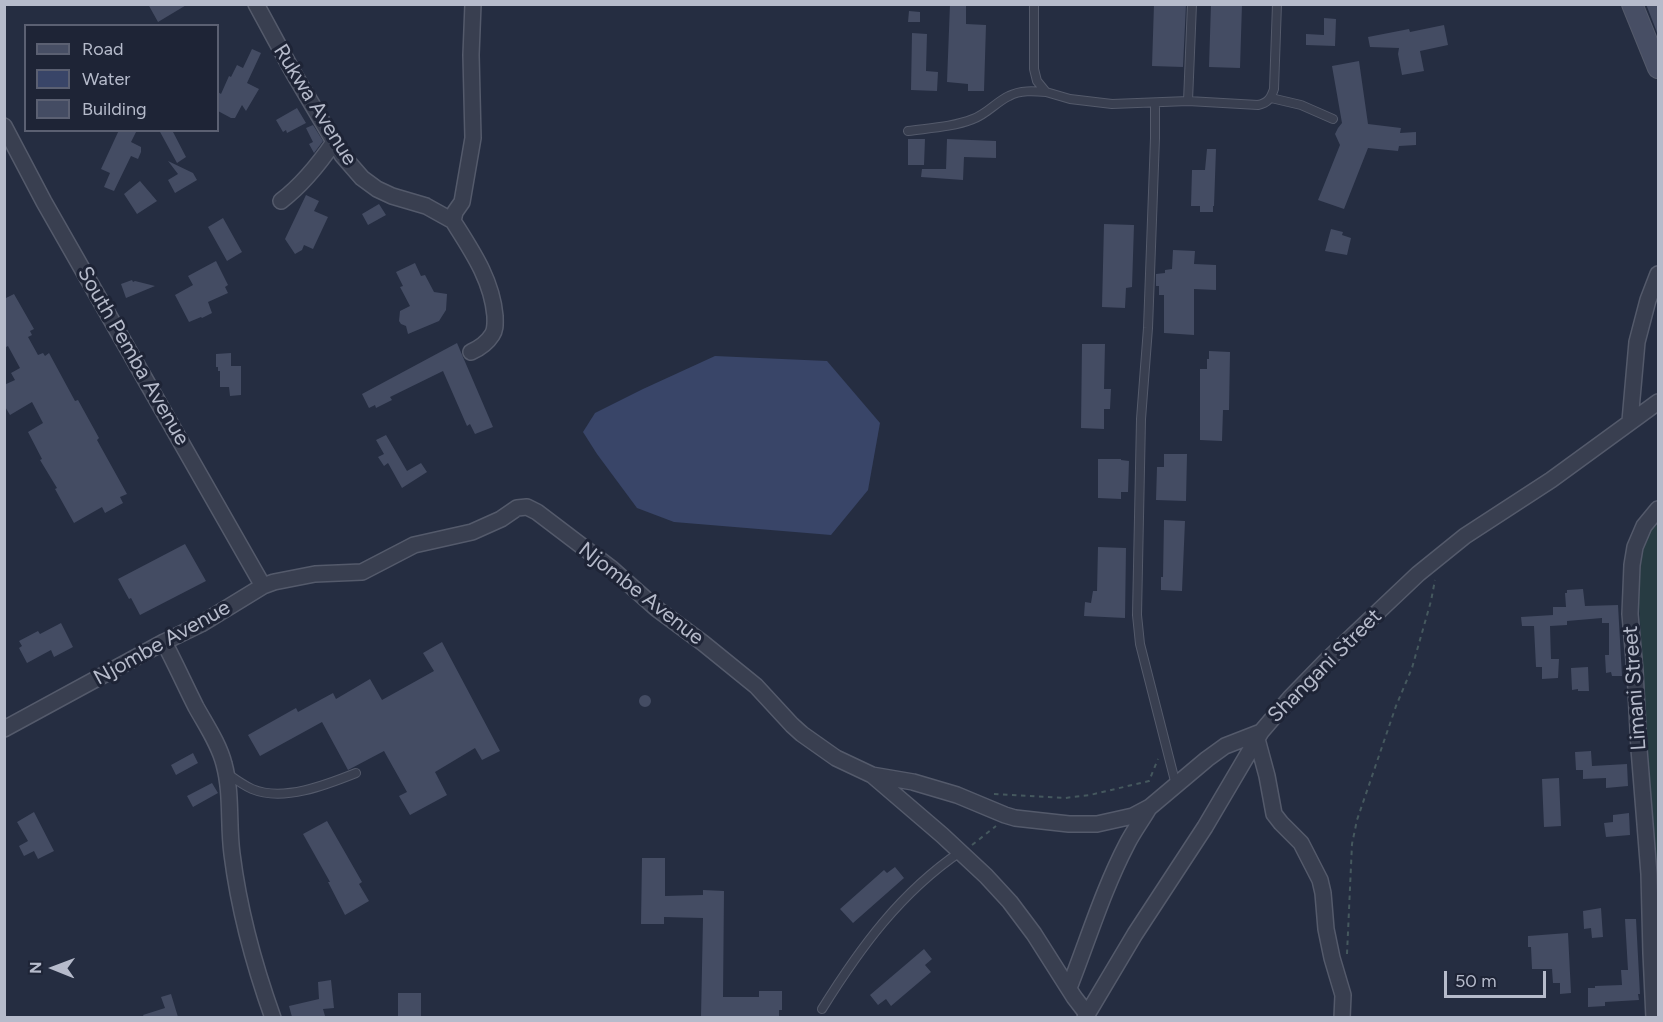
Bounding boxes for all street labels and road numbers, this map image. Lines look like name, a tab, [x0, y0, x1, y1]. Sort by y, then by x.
street label: Rukwa Avenue	[268, 40, 362, 170]
street label: South Pemba Avenue	[72, 262, 194, 450]
street label: Njombe Avenue	[573, 537, 709, 651]
street label: Njombe Avenue	[89, 595, 235, 691]
street label: Shangani Street	[1263, 604, 1387, 728]
street label: Limani Street	[1618, 625, 1652, 751]

